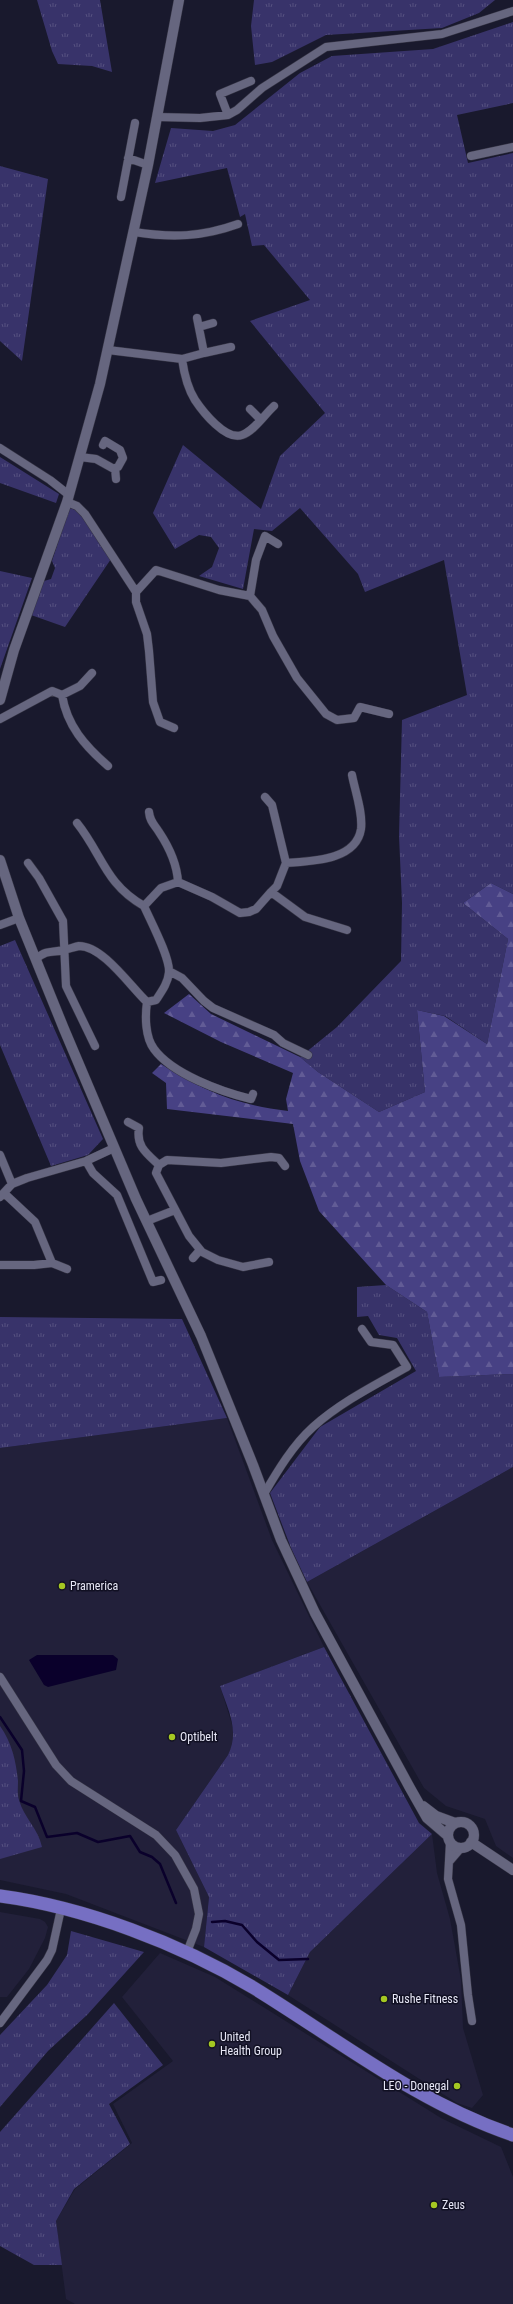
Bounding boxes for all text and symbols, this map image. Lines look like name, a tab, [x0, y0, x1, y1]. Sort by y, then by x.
place label: Pramerica	[70, 1579, 118, 1593]
marker: Pramerica	[57, 1581, 67, 1591]
place label: Optibelt	[180, 1730, 218, 1744]
marker: Optibelt	[167, 1732, 177, 1742]
place label: Rushe Fitness	[392, 1992, 458, 2006]
marker: Rushe Fitness	[379, 1994, 389, 2004]
place label: United Health Group	[220, 2030, 282, 2058]
marker: United Health Group	[207, 2039, 217, 2049]
place label: LEO - Donegal	[383, 2079, 449, 2093]
marker: LEO - Donegal	[452, 2081, 462, 2091]
place label: Zeus	[442, 2198, 465, 2212]
marker: Zeus	[429, 2200, 439, 2210]

